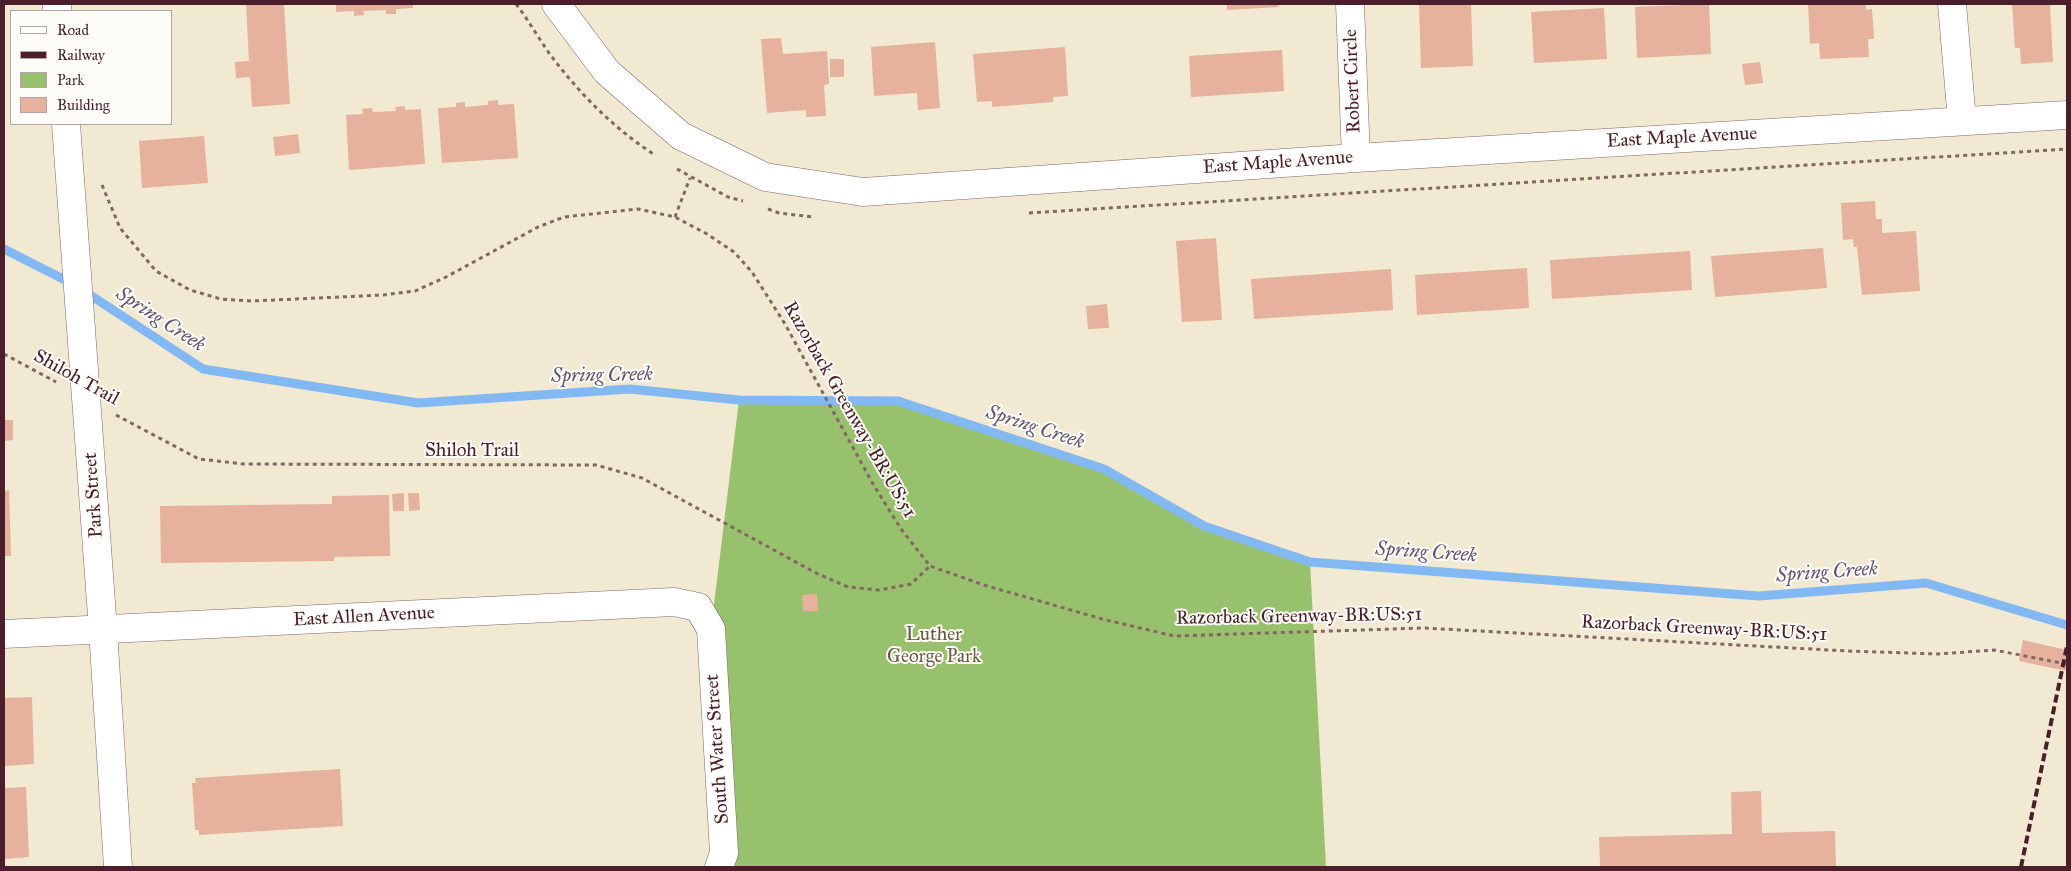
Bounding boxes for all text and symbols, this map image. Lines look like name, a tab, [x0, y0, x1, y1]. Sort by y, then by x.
legend	[10, 10, 172, 125]
text: Road	[57, 21, 89, 39]
street label: Robert Circle	[1340, 29, 1366, 133]
text: Railway	[57, 46, 105, 64]
text: Park	[57, 71, 84, 89]
text: Building	[57, 96, 110, 114]
street label: East Maple Avenue	[1606, 123, 1758, 153]
street label: East Maple Avenue	[1202, 146, 1354, 180]
water label: Spring Creek	[111, 282, 209, 358]
street label: Razorback Greenway-BR:US:51	[778, 298, 920, 522]
street label: Shiloh Trail	[29, 345, 123, 411]
water label: Spring Creek	[551, 363, 653, 389]
water label: Spring Creek	[983, 401, 1087, 455]
street label: Shiloh Trail	[425, 440, 519, 462]
street label: Park Street	[80, 451, 108, 539]
water label: Spring Creek	[1374, 537, 1478, 569]
water label: Spring Creek	[1775, 557, 1879, 589]
street label: East Allen Avenue	[293, 602, 435, 632]
street label: Razorback Greenway-BR:US:51	[1176, 603, 1422, 631]
street label: Razorback Greenway-BR:US:51	[1580, 611, 1828, 647]
park label: Luther George Park	[887, 624, 981, 668]
street label: South Water Street	[701, 673, 735, 825]

